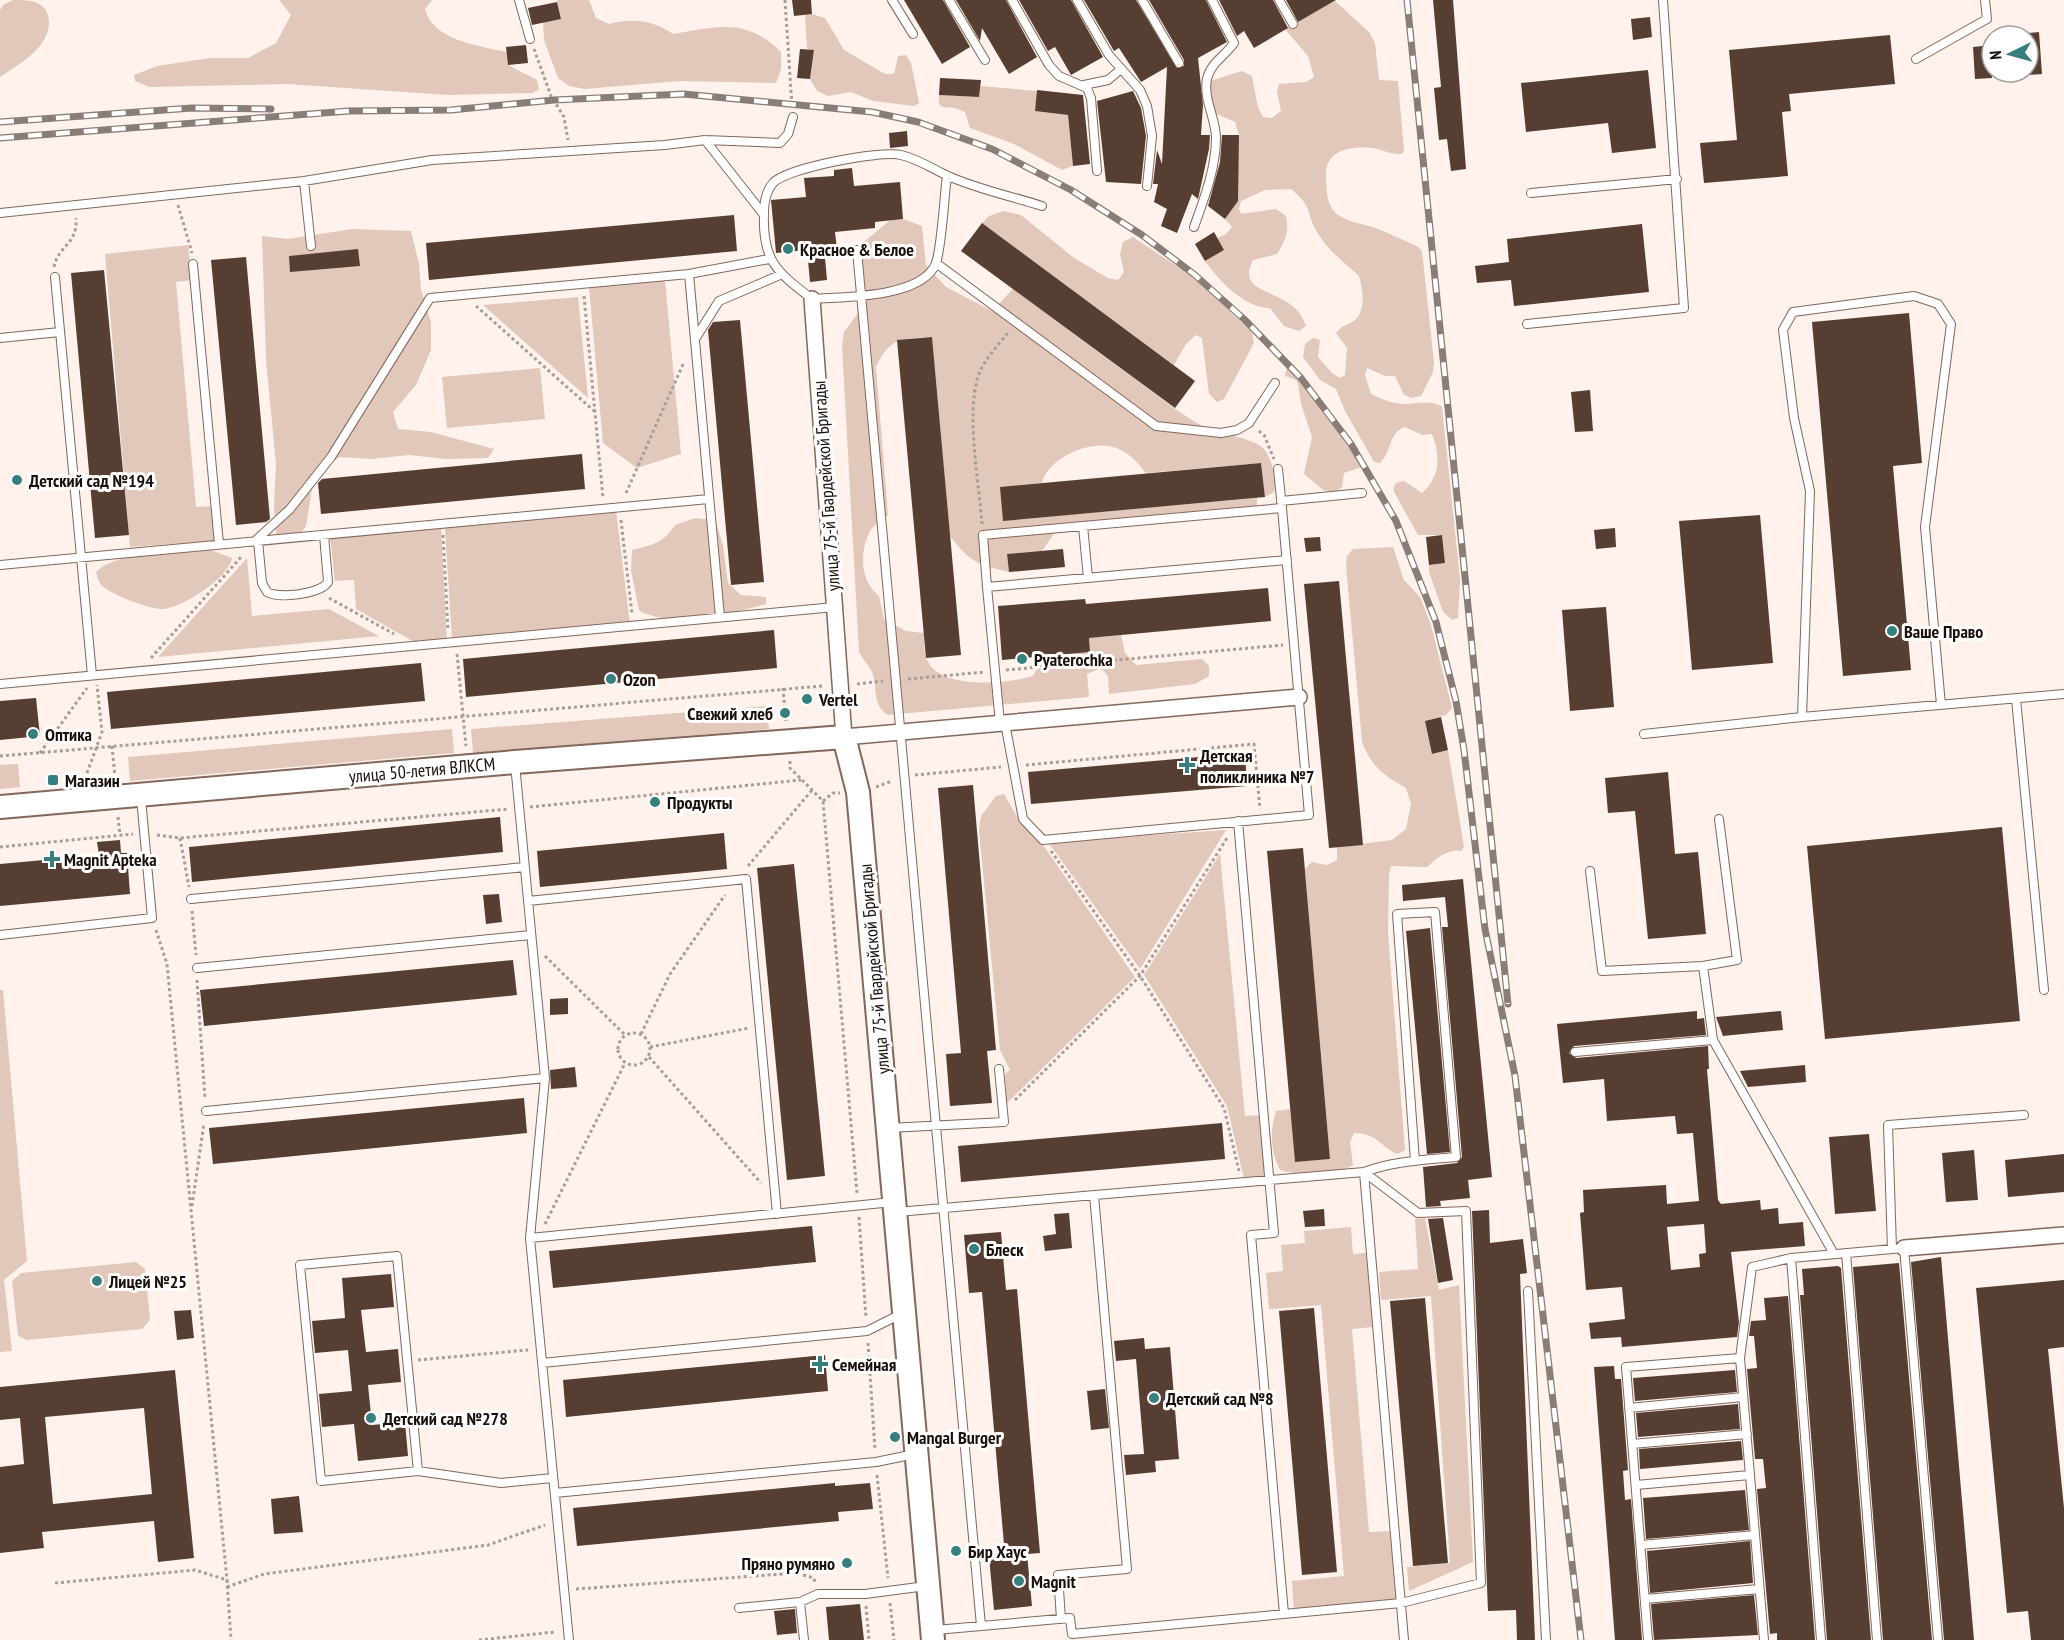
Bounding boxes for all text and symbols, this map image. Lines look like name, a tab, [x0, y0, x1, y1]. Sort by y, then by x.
north arrow	[1980, 24, 2040, 84]
text: N	[1985, 50, 2005, 60]
place label: Красное & Белое	[800, 238, 914, 261]
marker: Красное & Белое	[781, 242, 795, 256]
street label: улица 75-й Гвардейской Бригады	[807, 380, 845, 592]
place label: Детский сад №194	[29, 469, 154, 492]
marker: Детский сад №194	[10, 473, 24, 487]
place label: Ваше Право	[1904, 620, 1983, 643]
marker: Ваше Право	[1885, 624, 1899, 638]
place label: Pyaterochka	[1034, 648, 1113, 671]
marker: Pyaterochka	[1015, 652, 1029, 666]
place label: Ozon	[623, 668, 656, 691]
marker: Ozon	[604, 672, 618, 686]
place label: Vertel	[818, 688, 858, 711]
marker: Vertel	[800, 692, 814, 706]
place label: Свежий хлеб	[687, 702, 773, 725]
marker: Свежий хлеб	[778, 706, 792, 720]
place label: Оптика	[45, 723, 92, 746]
marker: Оптика	[26, 727, 40, 741]
place label: Детская поликлиника №7	[1200, 744, 1314, 788]
street label: улица 50-летия ВЛКСМ	[348, 752, 496, 788]
marker: Детская поликлиника №7	[1178, 756, 1196, 774]
place label: Магазин	[65, 769, 120, 792]
marker: Магазин	[46, 773, 60, 787]
place label: Продукты	[667, 791, 732, 814]
marker: Продукты	[648, 795, 662, 809]
place label: Magnit Apteka	[64, 848, 157, 871]
marker: Magnit Apteka	[45, 852, 59, 866]
street label: улица 75-й Гвардейской Бригады	[853, 863, 895, 1075]
place label: Блеск	[986, 1238, 1024, 1261]
marker: Блеск	[967, 1242, 981, 1256]
place label: Лицей №25	[108, 1270, 187, 1293]
marker: Лицей №25	[90, 1274, 104, 1288]
place label: Семейная	[832, 1353, 896, 1376]
marker: Семейная	[813, 1357, 827, 1371]
place label: Детский сад №8	[1166, 1387, 1274, 1410]
marker: Детский сад №8	[1147, 1391, 1161, 1405]
place label: Детский сад №278	[383, 1407, 508, 1430]
marker: Детский сад №278	[364, 1411, 378, 1425]
place label: Mangal Burger	[907, 1426, 1002, 1449]
marker: Mangal Burger	[888, 1430, 902, 1444]
place label: Бир Хаус	[968, 1540, 1027, 1563]
marker: Бир Хаус	[949, 1544, 963, 1558]
place label: Пряно румяно	[742, 1552, 835, 1575]
marker: Пряно румяно	[840, 1556, 854, 1570]
place label: Magnit	[1031, 1570, 1076, 1593]
marker: Magnit	[1012, 1574, 1026, 1588]

